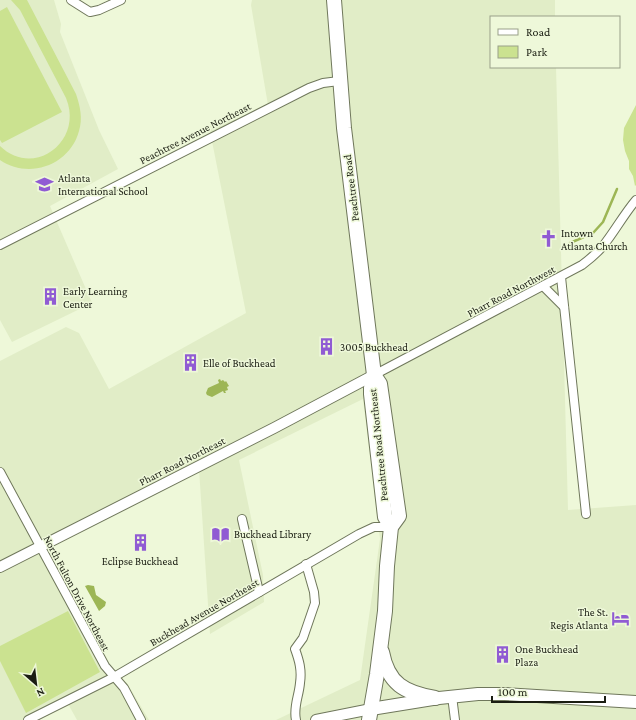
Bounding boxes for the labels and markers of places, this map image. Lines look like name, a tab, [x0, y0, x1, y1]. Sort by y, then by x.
place label: Atlanta International School	[58, 172, 148, 197]
school or university icon: Atlanta International School	[35, 174, 55, 194]
place label: Intown Atlanta Church	[561, 227, 628, 252]
church icon: Intown Atlanta Church	[538, 229, 558, 249]
place label: Early Learning Center	[63, 285, 128, 310]
building icon: Early Learning Center	[40, 287, 60, 307]
building icon: 3005 Buckhead	[317, 337, 337, 357]
place label: 3005 Buckhead	[340, 341, 408, 353]
building icon: Elle of Buckhead	[180, 353, 200, 373]
place label: Elle of Buckhead	[203, 357, 276, 369]
library icon: Buckhead Library	[211, 524, 231, 544]
place label: Buckhead Library	[234, 528, 312, 541]
building icon: Eclipse Buckhead	[130, 533, 150, 553]
place label: Eclipse Buckhead	[102, 555, 178, 568]
place label: The St. Regis Atlanta	[550, 606, 608, 632]
hotel icon: The St. Regis Atlanta	[611, 608, 631, 628]
place label: One Buckhead Plaza	[515, 643, 579, 668]
building icon: One Buckhead Plaza	[492, 645, 512, 665]

